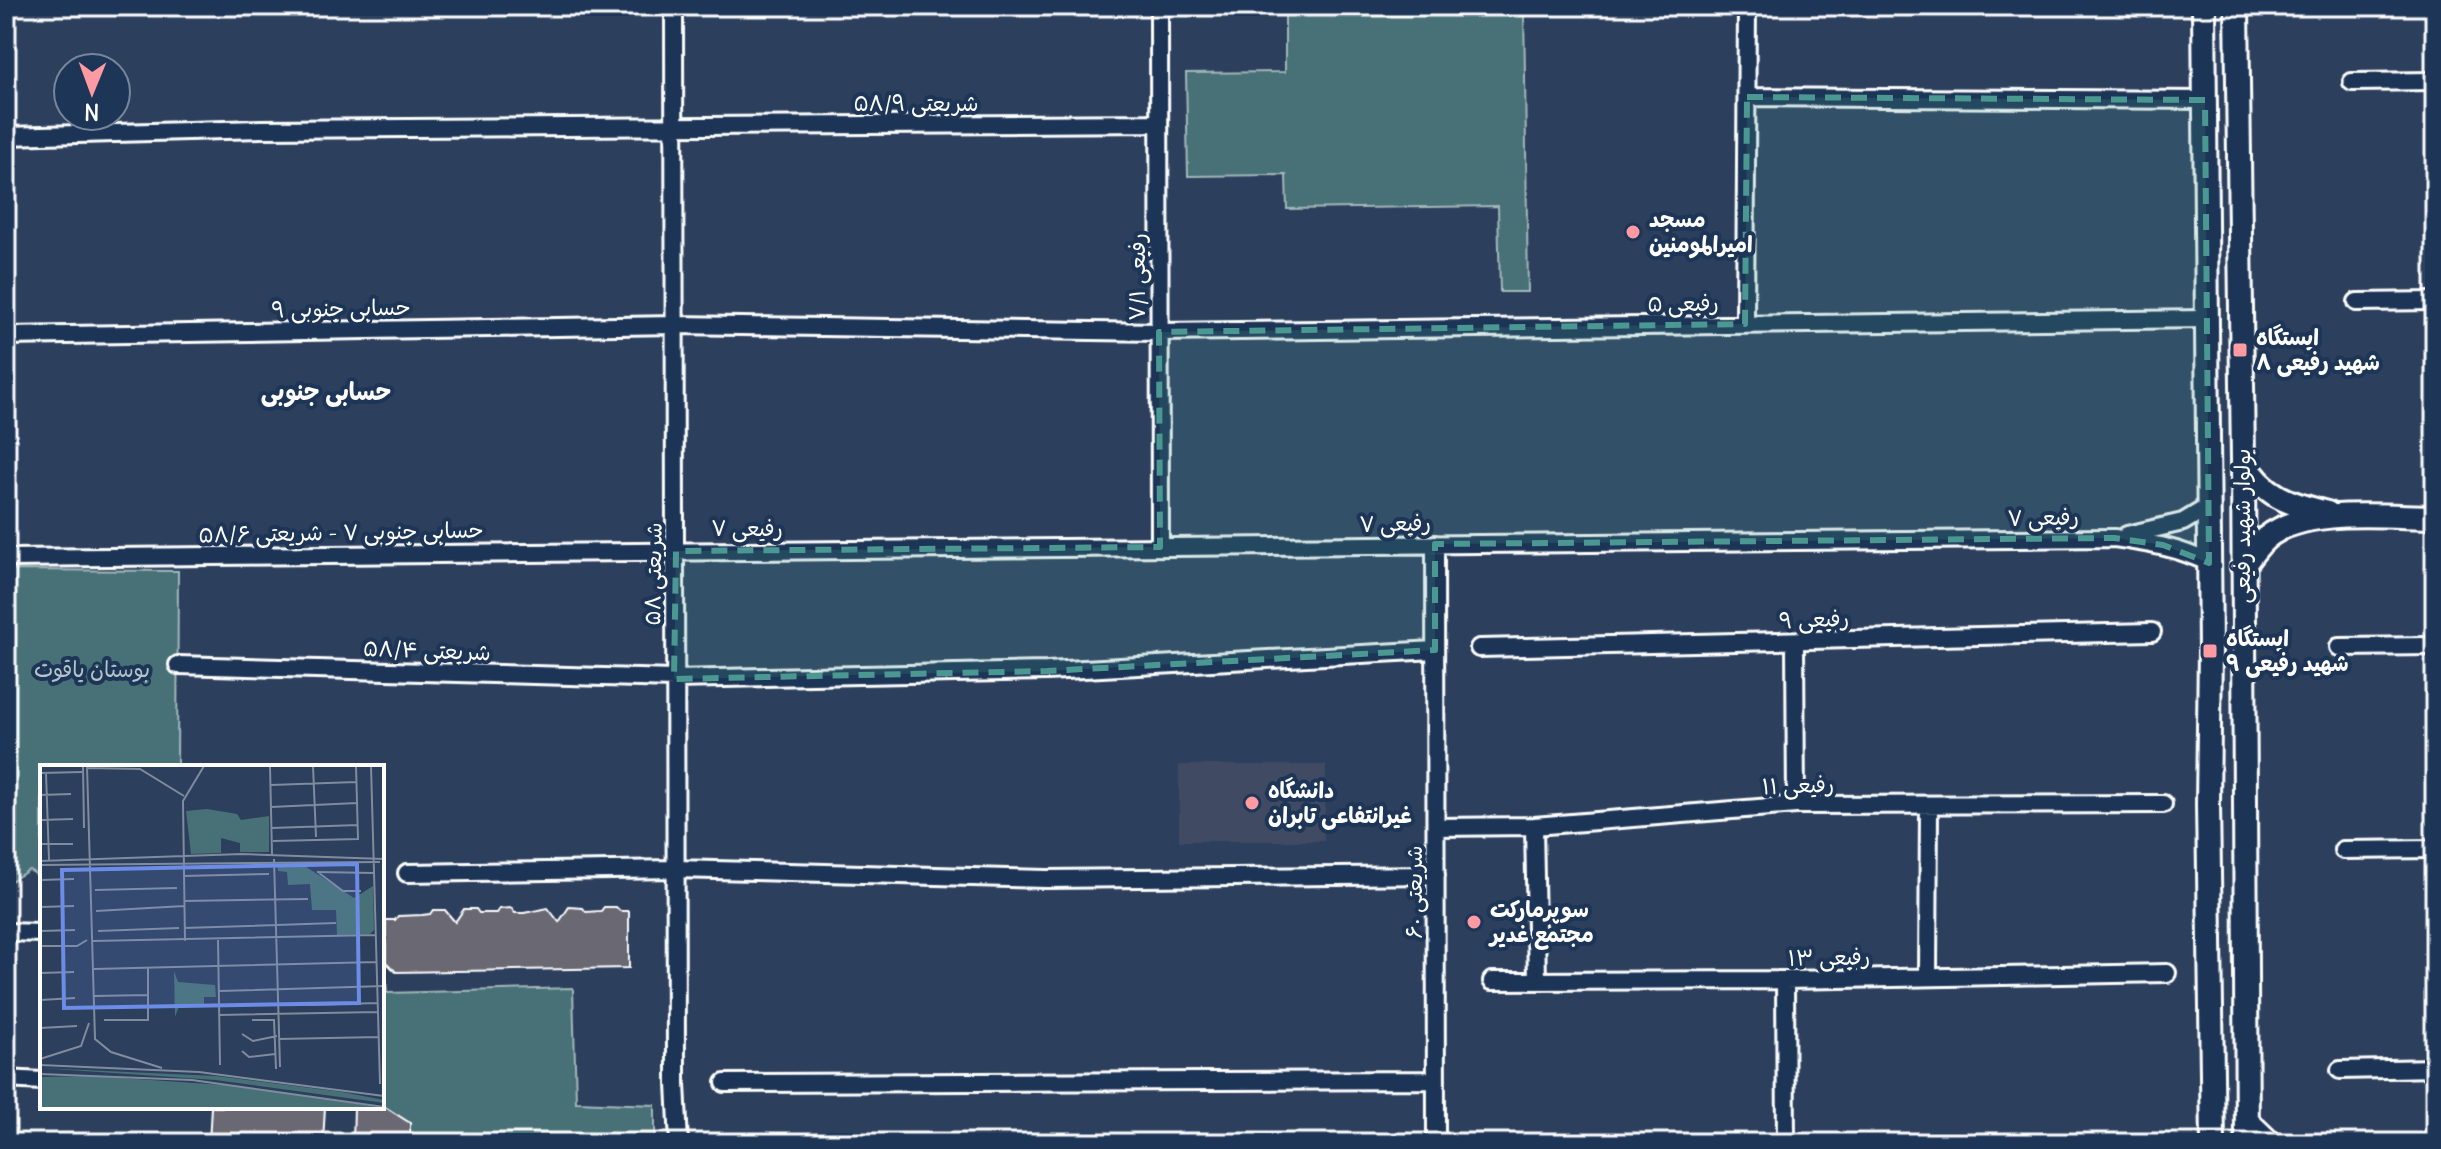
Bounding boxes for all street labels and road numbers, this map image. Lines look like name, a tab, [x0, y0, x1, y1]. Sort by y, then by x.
street label: شریعتی ۵۸/۹	[853, 89, 979, 118]
street label: رفیعی ۷/۱	[1123, 233, 1152, 321]
street label: رفیعی ۵	[1647, 288, 1719, 319]
street label: حسابی جنوبی ۹	[271, 293, 411, 324]
street label: بولوار شهید رفیعی	[2228, 448, 2257, 604]
street label: رفیعی ۷	[2007, 502, 2079, 533]
street label: رفیعی ۷	[1359, 508, 1431, 539]
street label: رفیعی ۷	[711, 514, 783, 543]
street label: حسابی جنوبی ۷ - شریعتی ۵۸/۶	[198, 516, 484, 549]
street label: شریعتی ۵۸	[638, 522, 669, 626]
street label: رفیعی ۹	[1778, 604, 1850, 635]
street label: شریعتی ۵۸/۴	[363, 634, 491, 667]
street label: رفیعی ۱۱	[1761, 770, 1835, 801]
street label: شریعتی ۶۰	[1400, 845, 1429, 939]
street label: رفیعی ۱۳	[1788, 942, 1870, 973]

